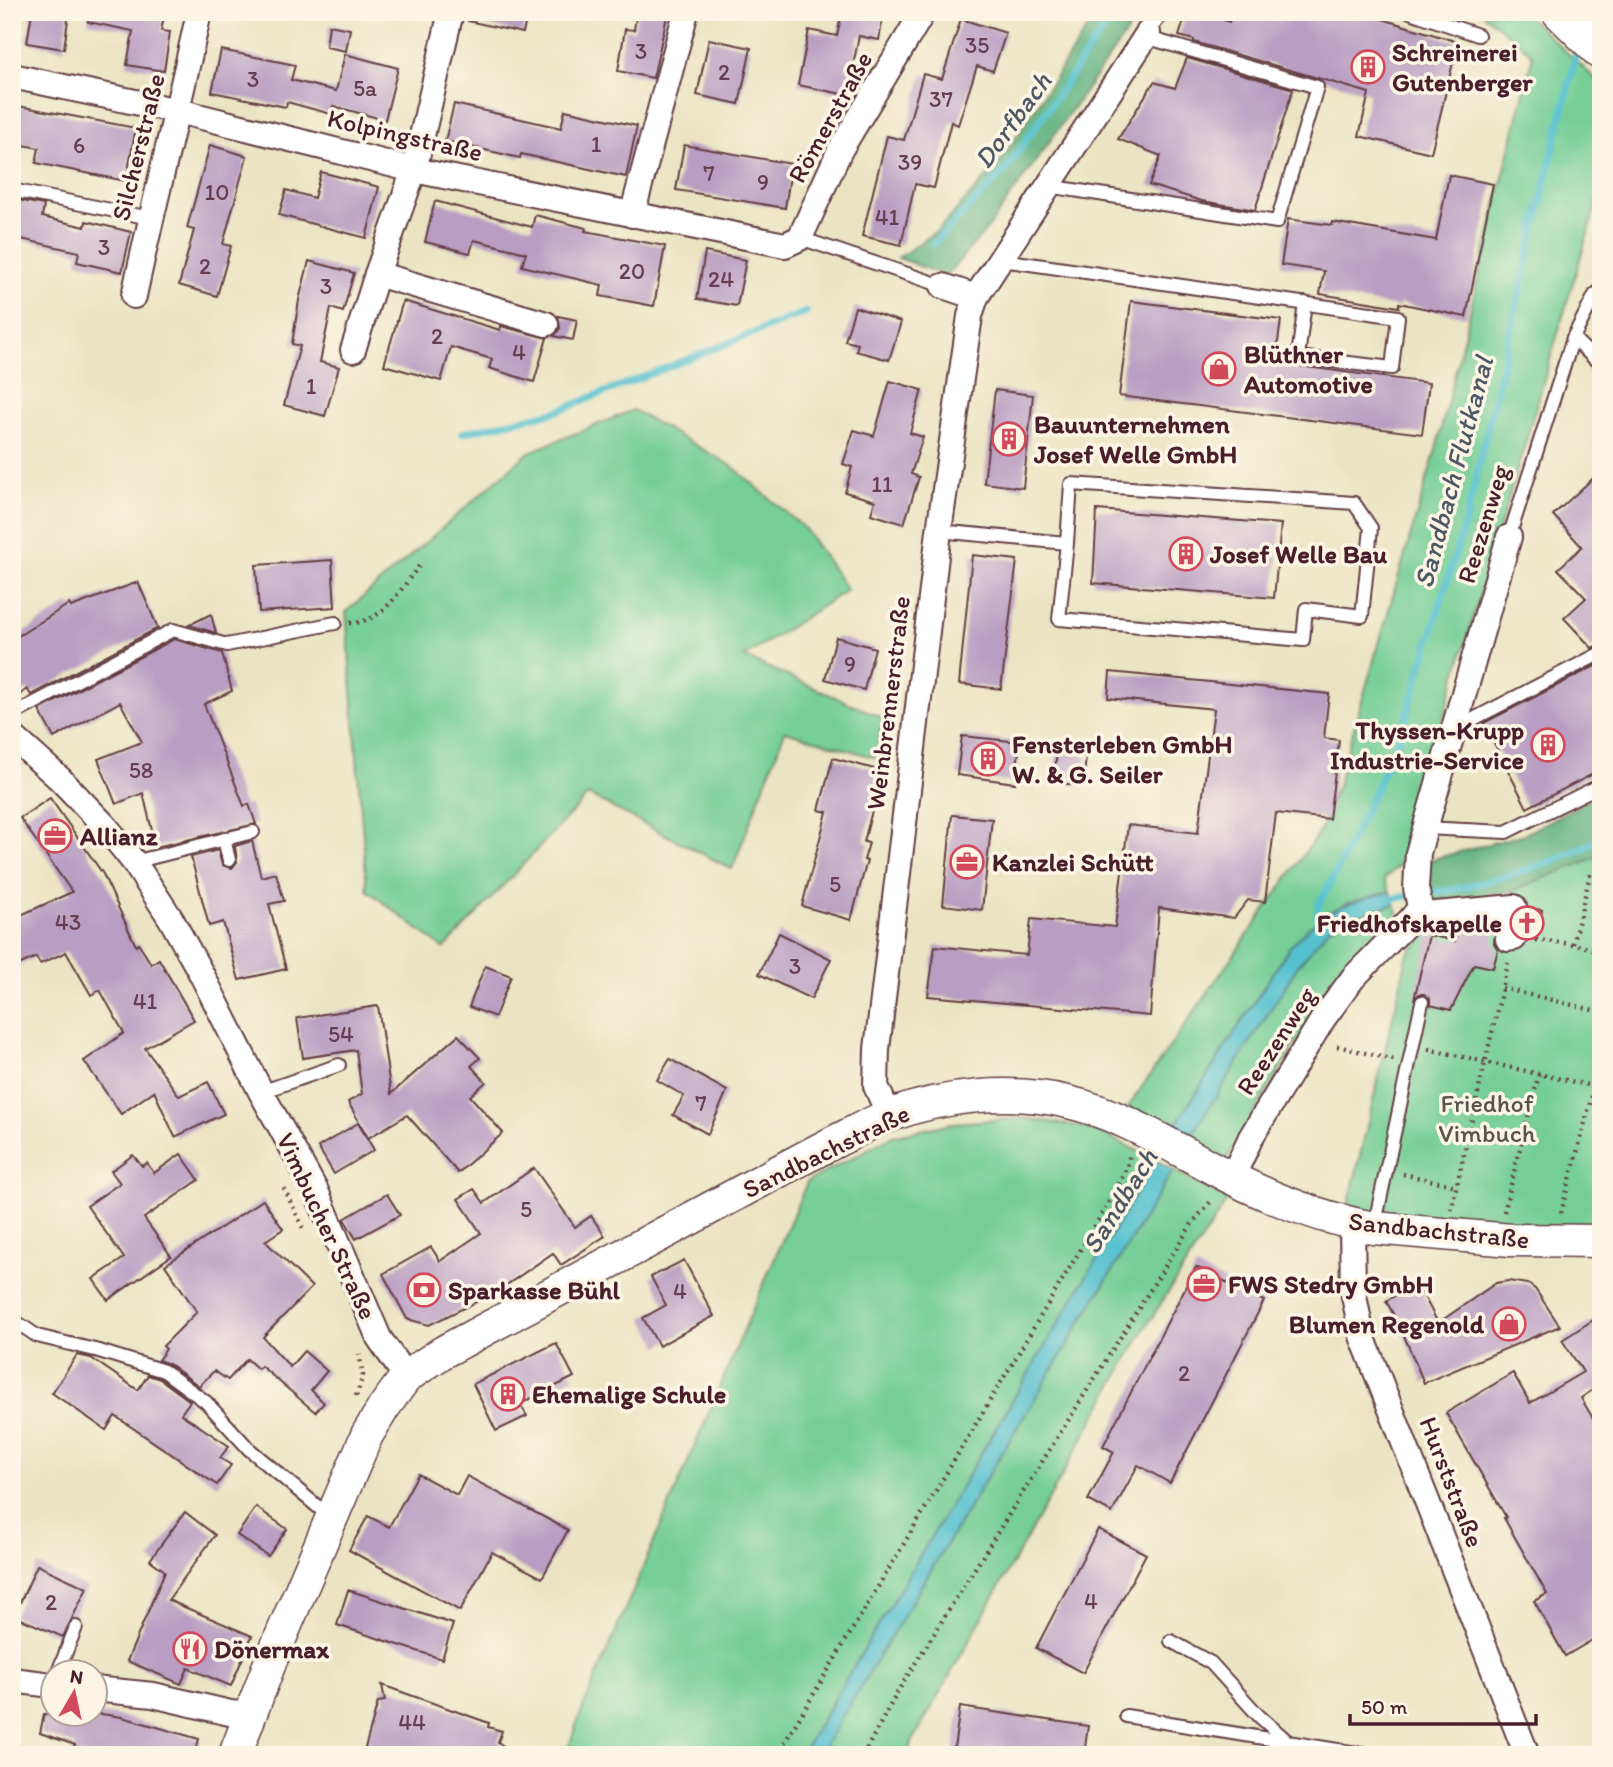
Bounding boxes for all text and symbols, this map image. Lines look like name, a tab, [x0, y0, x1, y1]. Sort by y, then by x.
house number: 35	[965, 31, 989, 59]
place label: Schreinerei Gutenberger	[1392, 36, 1533, 98]
house number: 3	[635, 37, 647, 65]
street label: Römerstraße	[781, 46, 879, 188]
building icon: Schreinerei Gutenberger	[1349, 48, 1387, 86]
house number: 2	[718, 58, 730, 86]
house number: 3	[247, 65, 259, 93]
water label: Dorfbach	[966, 65, 1059, 175]
street label: Silcherstraße	[104, 70, 172, 224]
house number: 5a	[353, 74, 377, 102]
house number: 37	[929, 85, 953, 113]
street label: Kolpingstraße	[324, 102, 486, 168]
house number: 1	[591, 130, 602, 158]
house number: 6	[73, 131, 85, 159]
house number: 39	[898, 148, 922, 176]
house number: 7	[703, 159, 715, 187]
house number: 9	[757, 168, 769, 196]
house number: 10	[205, 178, 229, 206]
house number: 41	[875, 203, 900, 231]
house number: 3	[98, 233, 110, 261]
house number: 2	[199, 252, 211, 280]
house number: 20	[619, 257, 645, 285]
house number: 24	[708, 265, 734, 293]
house number: 3	[320, 272, 332, 300]
house number: 2	[431, 322, 443, 350]
house number: 4	[512, 338, 526, 366]
place label: Blüthner Automotive	[1243, 338, 1373, 400]
shop icon: Blüthner Automotive	[1200, 350, 1238, 388]
water label: Sandbach Flutkanal	[1406, 351, 1501, 591]
house number: 1	[306, 372, 317, 400]
place label: Bauunternehmen Josef Welle GmbH	[1033, 408, 1237, 470]
building icon: Bauunternehmen Josef Welle GmbH	[990, 420, 1028, 458]
street label: Reezenweg	[1450, 460, 1516, 587]
house number: 11	[871, 470, 893, 498]
building icon: Josef Welle Bau	[1167, 535, 1205, 573]
place label: Josef Welle Bau	[1209, 538, 1388, 570]
street label: Weinbrennerstraße	[859, 594, 917, 812]
house number: 9	[844, 650, 856, 678]
place label: Thyssen-Krupp Industrie-Service	[1330, 714, 1524, 776]
building icon: Thyssen-Krupp Industrie-Service	[1529, 726, 1567, 764]
place label: Fensterleben GmbH W. & G. Seiler	[1012, 728, 1233, 790]
building icon: Fensterleben GmbH W. & G. Seiler	[969, 740, 1007, 778]
house number: 58	[129, 756, 153, 784]
office icon: Allianz	[36, 817, 74, 855]
place label: Allianz	[79, 820, 159, 852]
office icon: Kanzlei Schütt	[948, 843, 986, 881]
place label: Kanzlei Schütt	[992, 846, 1154, 878]
house number: 5	[829, 870, 841, 898]
church icon: Friedhofskapelle	[1508, 904, 1546, 942]
place label: Friedhofskapelle	[1317, 907, 1502, 939]
house number: 43	[55, 908, 81, 936]
house number: 3	[789, 952, 801, 980]
street label: Reezenweg	[1229, 980, 1323, 1101]
house number: 41	[133, 987, 158, 1015]
house number: 54	[328, 1020, 354, 1048]
park label: Friedhof Vimbuch	[1438, 1087, 1536, 1149]
house number: 7	[695, 1089, 707, 1117]
street label: Sandbachstraße	[737, 1097, 915, 1205]
street label: Vimbucher Straße	[270, 1127, 384, 1325]
water label: Sandbach	[1074, 1142, 1165, 1260]
house number: 5	[520, 1195, 532, 1223]
street label: Sandbachstraße	[1347, 1205, 1531, 1255]
office icon: FWS Stedry GmbH	[1185, 1265, 1223, 1303]
place label: FWS Stedry GmbH	[1228, 1268, 1434, 1300]
bank icon: Sparkasse Bühl	[405, 1271, 443, 1309]
place label: Sparkasse Bühl	[448, 1274, 620, 1306]
house number: 4	[673, 1277, 687, 1305]
shop icon: Blumen Regenold	[1490, 1305, 1528, 1343]
place label: Blumen Regenold	[1289, 1308, 1485, 1340]
house number: 2	[1178, 1359, 1190, 1387]
building icon: Ehemalige Schule	[489, 1375, 527, 1413]
place label: Ehemalige Schule	[532, 1378, 726, 1410]
street label: Hurststraße	[1412, 1412, 1492, 1552]
house number: 4	[1084, 1587, 1098, 1615]
house number: 2	[45, 1588, 57, 1616]
restaurant icon: Dönermax	[171, 1630, 209, 1668]
place label: Dönermax	[214, 1633, 330, 1665]
north arrow	[38, 1658, 108, 1728]
text: N	[68, 1664, 85, 1689]
scale bar	[1350, 1683, 1536, 1727]
text: 50 m	[1361, 1694, 1408, 1719]
house number: 44	[398, 1708, 426, 1736]

